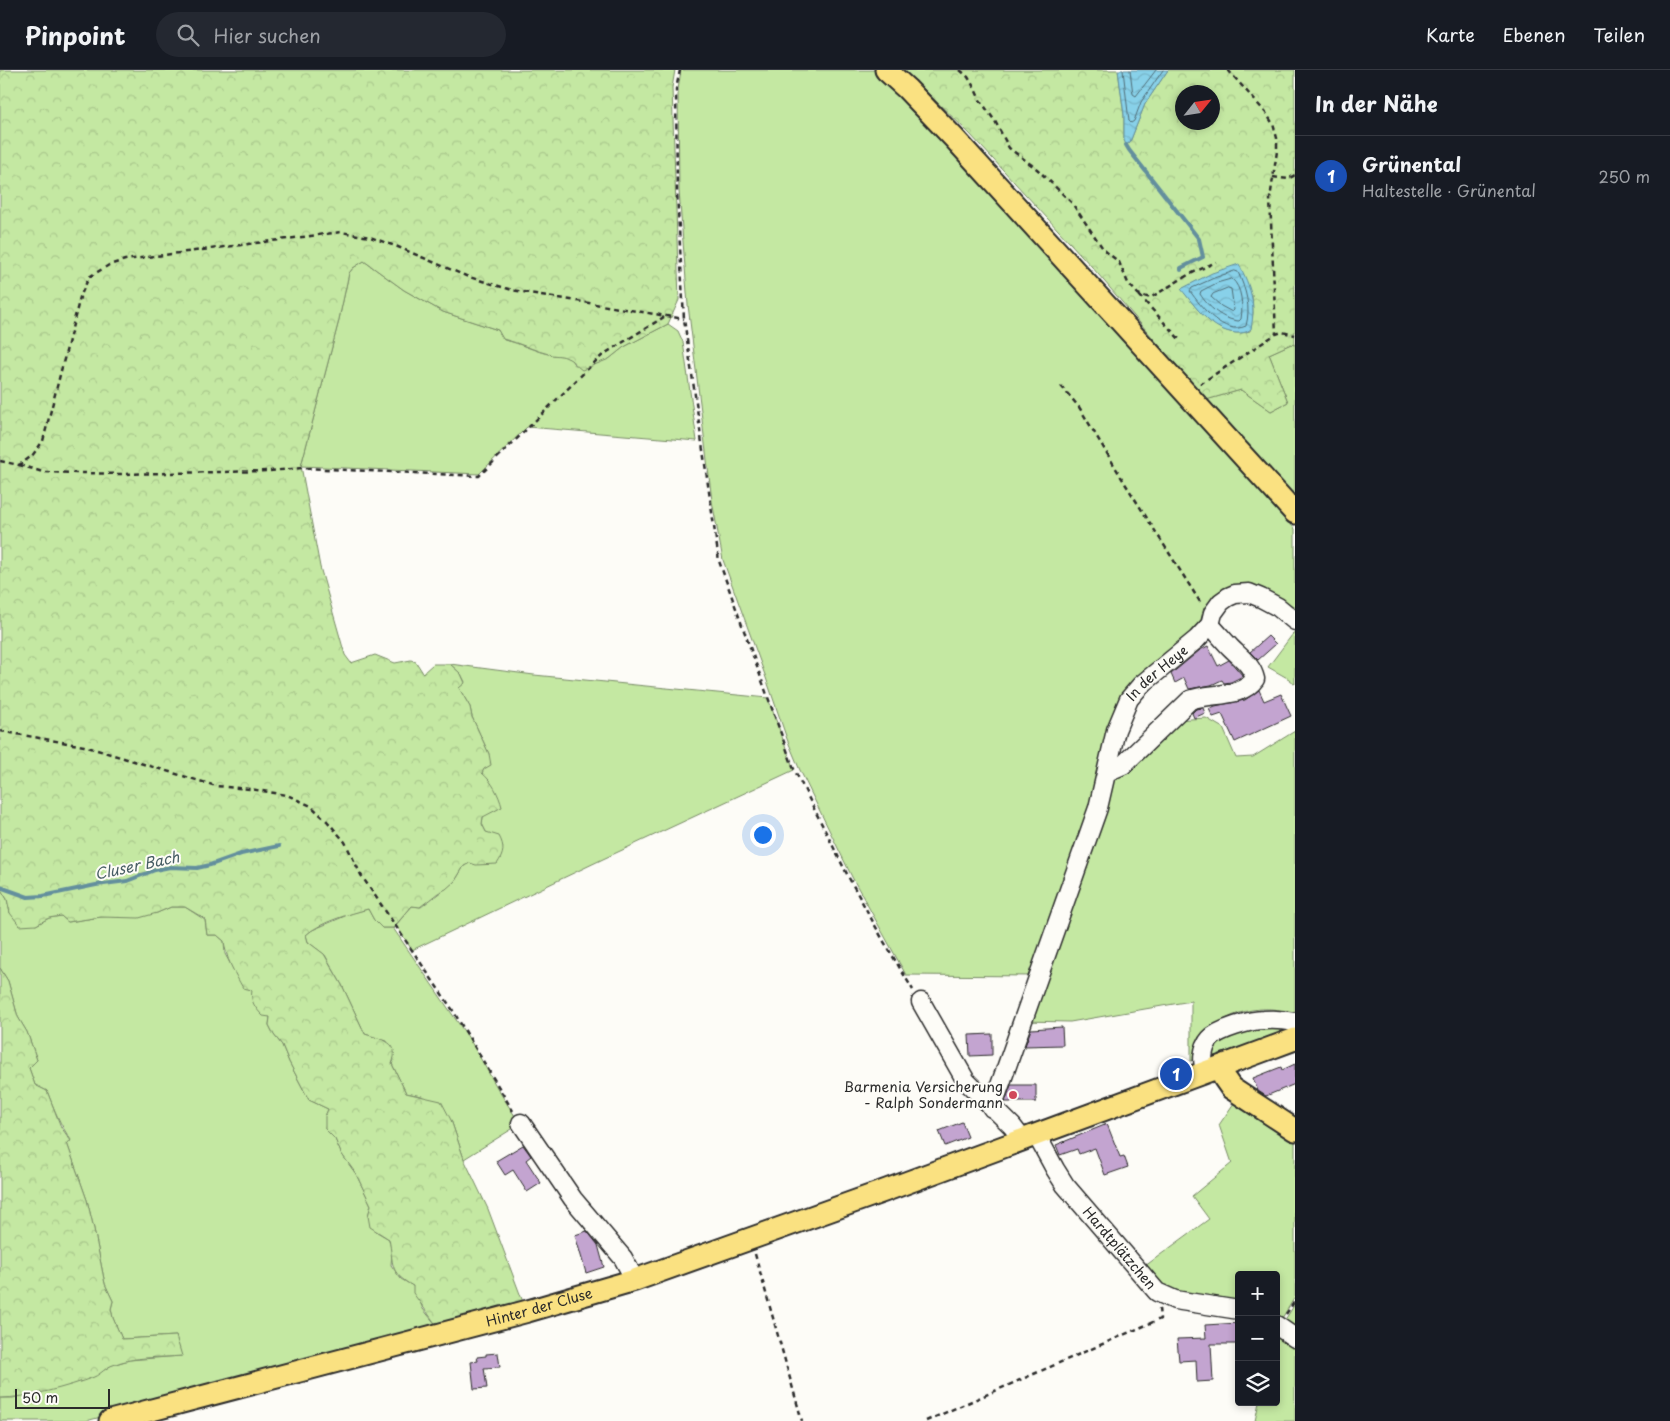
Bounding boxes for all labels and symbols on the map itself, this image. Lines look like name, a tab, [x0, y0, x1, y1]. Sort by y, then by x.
north arrow	[1175, 85, 1220, 130]
street label: In der Heye	[1121, 640, 1192, 706]
your location	[750, 822, 776, 848]
water label: Cluser Bach	[92, 844, 181, 885]
pin: 1	[1160, 1055, 1192, 1093]
place label: Barmenia Versicherung - Ralph Sondermann	[844, 1076, 1003, 1113]
marker: Barmenia Versicherung - Ralph Sondermann	[1007, 1089, 1019, 1101]
street label: Hardtplätzchen	[1078, 1202, 1161, 1294]
street label: Hinter der Cluse	[484, 1282, 595, 1332]
scale bar	[15, 1386, 110, 1409]

